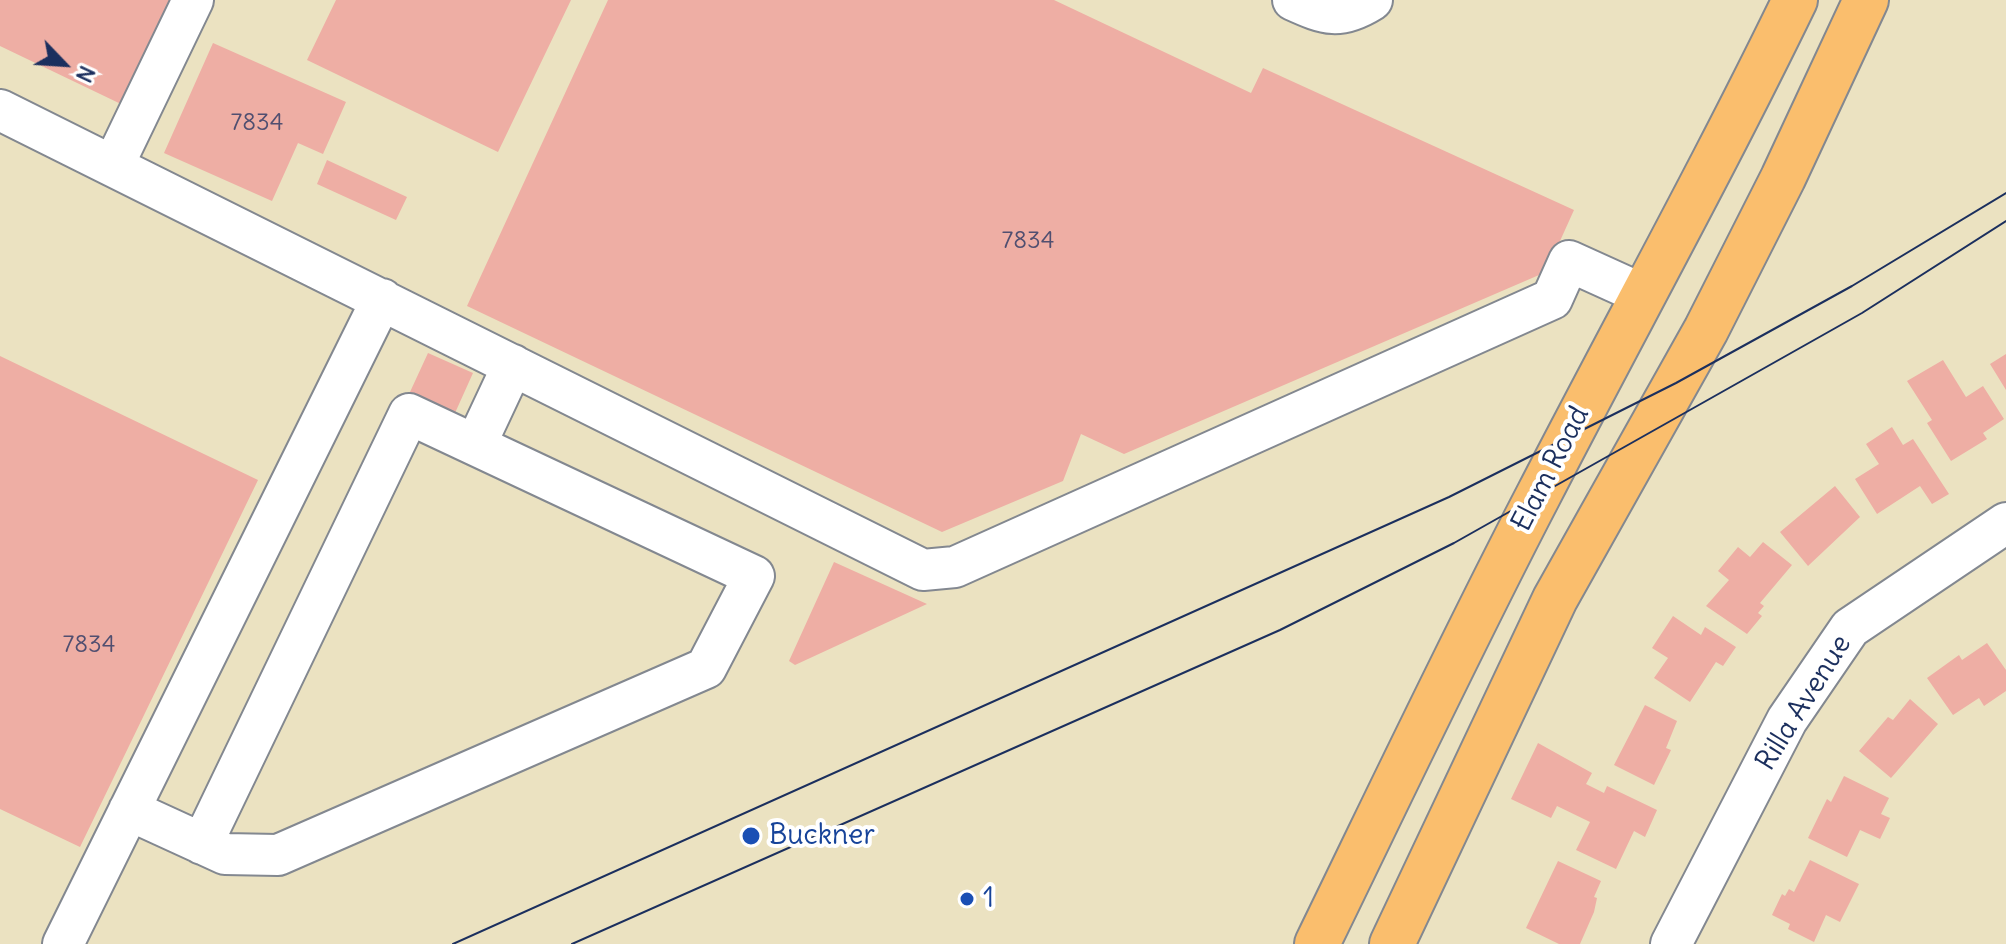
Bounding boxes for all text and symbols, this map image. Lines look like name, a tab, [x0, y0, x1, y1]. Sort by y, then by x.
north arrow	[24, 24, 104, 104]
text: N	[70, 61, 102, 87]
house number: 7834	[230, 109, 284, 137]
house number: 7834	[1001, 227, 1055, 255]
street label: Elam Road	[1505, 401, 1597, 537]
street label: Rilla Avenue	[1749, 629, 1859, 777]
house number: 7834	[62, 631, 116, 659]
place label: Buckner	[769, 819, 875, 853]
marker: Buckner	[740, 825, 762, 847]
place label: 1	[983, 882, 994, 916]
marker: 1	[958, 890, 976, 908]

